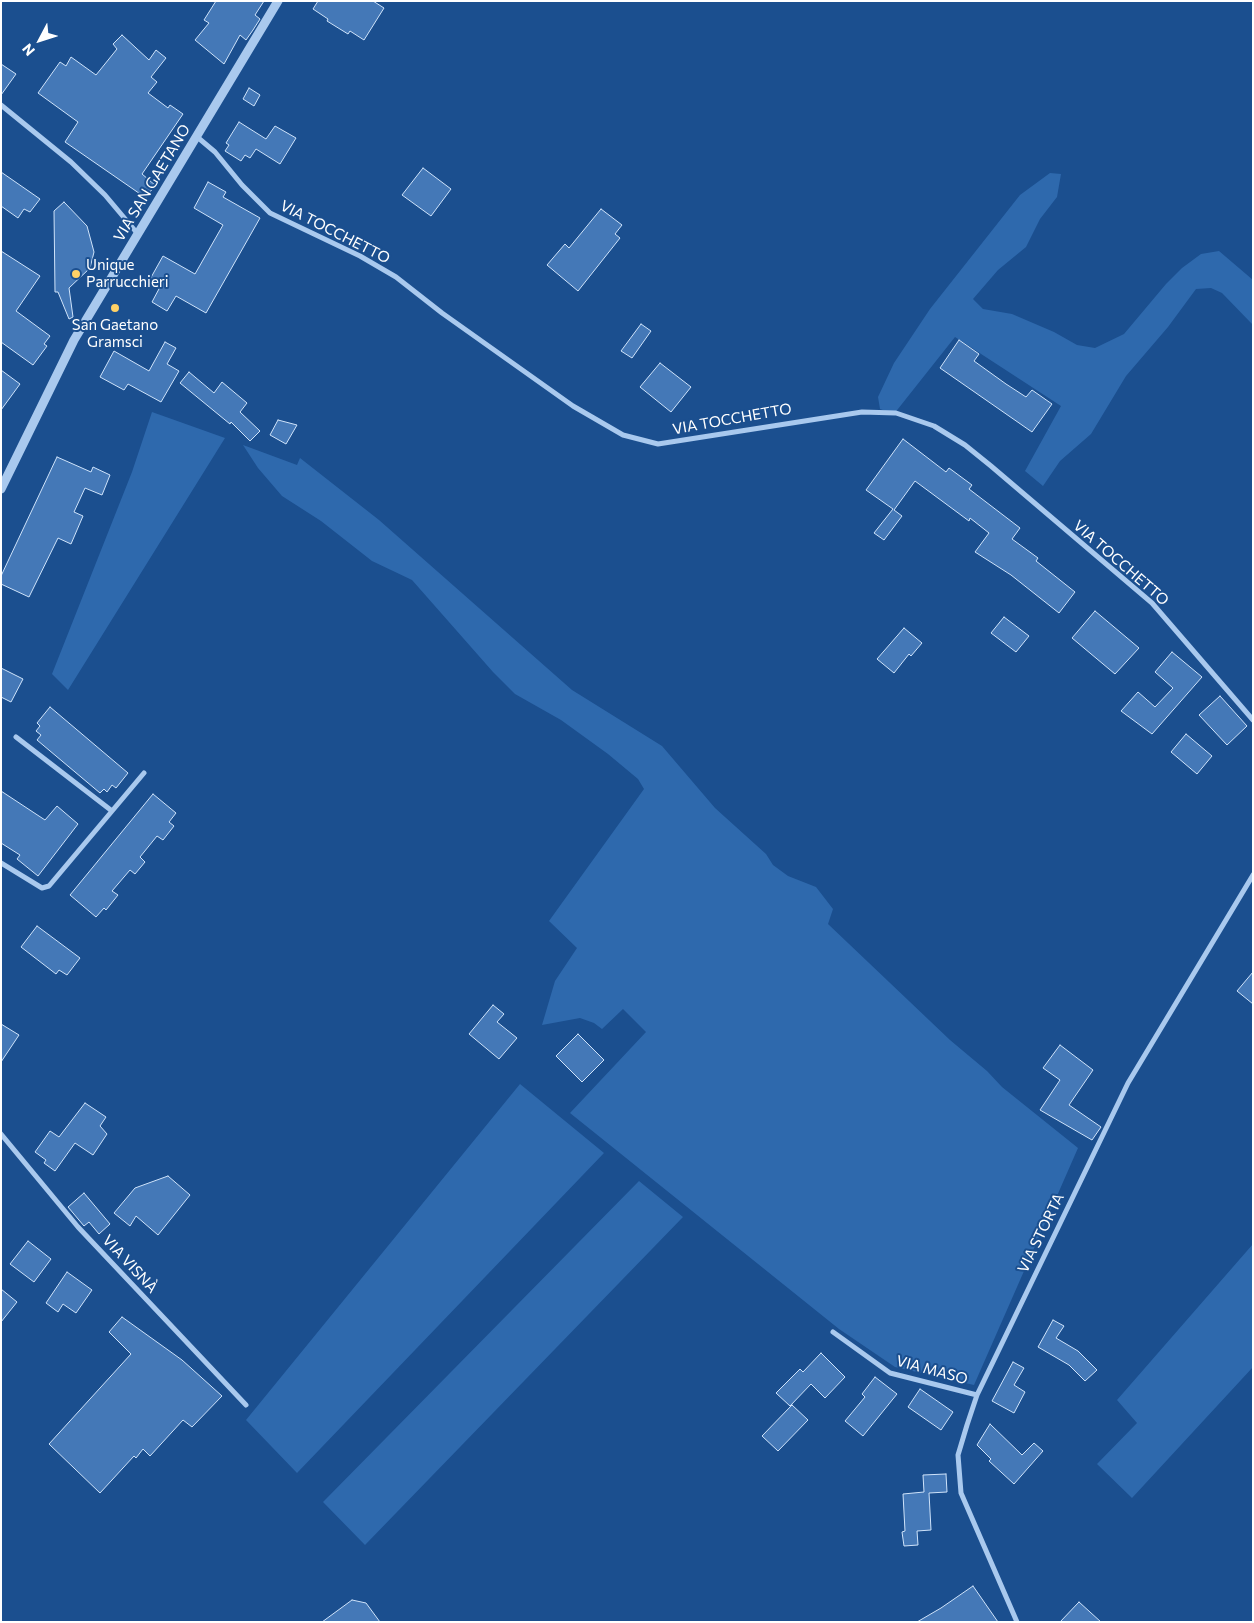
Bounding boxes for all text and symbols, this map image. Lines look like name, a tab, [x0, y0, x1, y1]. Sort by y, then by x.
north arrow	[15, 15, 65, 65]
text: N	[18, 40, 38, 59]
street label: VIA SAN GAETANO	[110, 121, 194, 245]
street label: VIA TOCCHETTO	[277, 197, 393, 267]
place label: Unique Parrucchieri	[86, 256, 169, 291]
marker: Unique Parrucchieri	[70, 268, 82, 280]
marker: San Gaetano Gramsci	[109, 302, 121, 314]
place label: San Gaetano Gramsci	[72, 316, 158, 351]
street label: VIA TOCCHETTO	[671, 400, 793, 438]
street label: VIA TOCCHETTO	[1070, 517, 1172, 609]
street label: VIA STORTA	[1014, 1190, 1068, 1276]
street label: VIA VISNÀ	[99, 1231, 161, 1297]
street label: VIA MASO	[894, 1352, 970, 1388]

